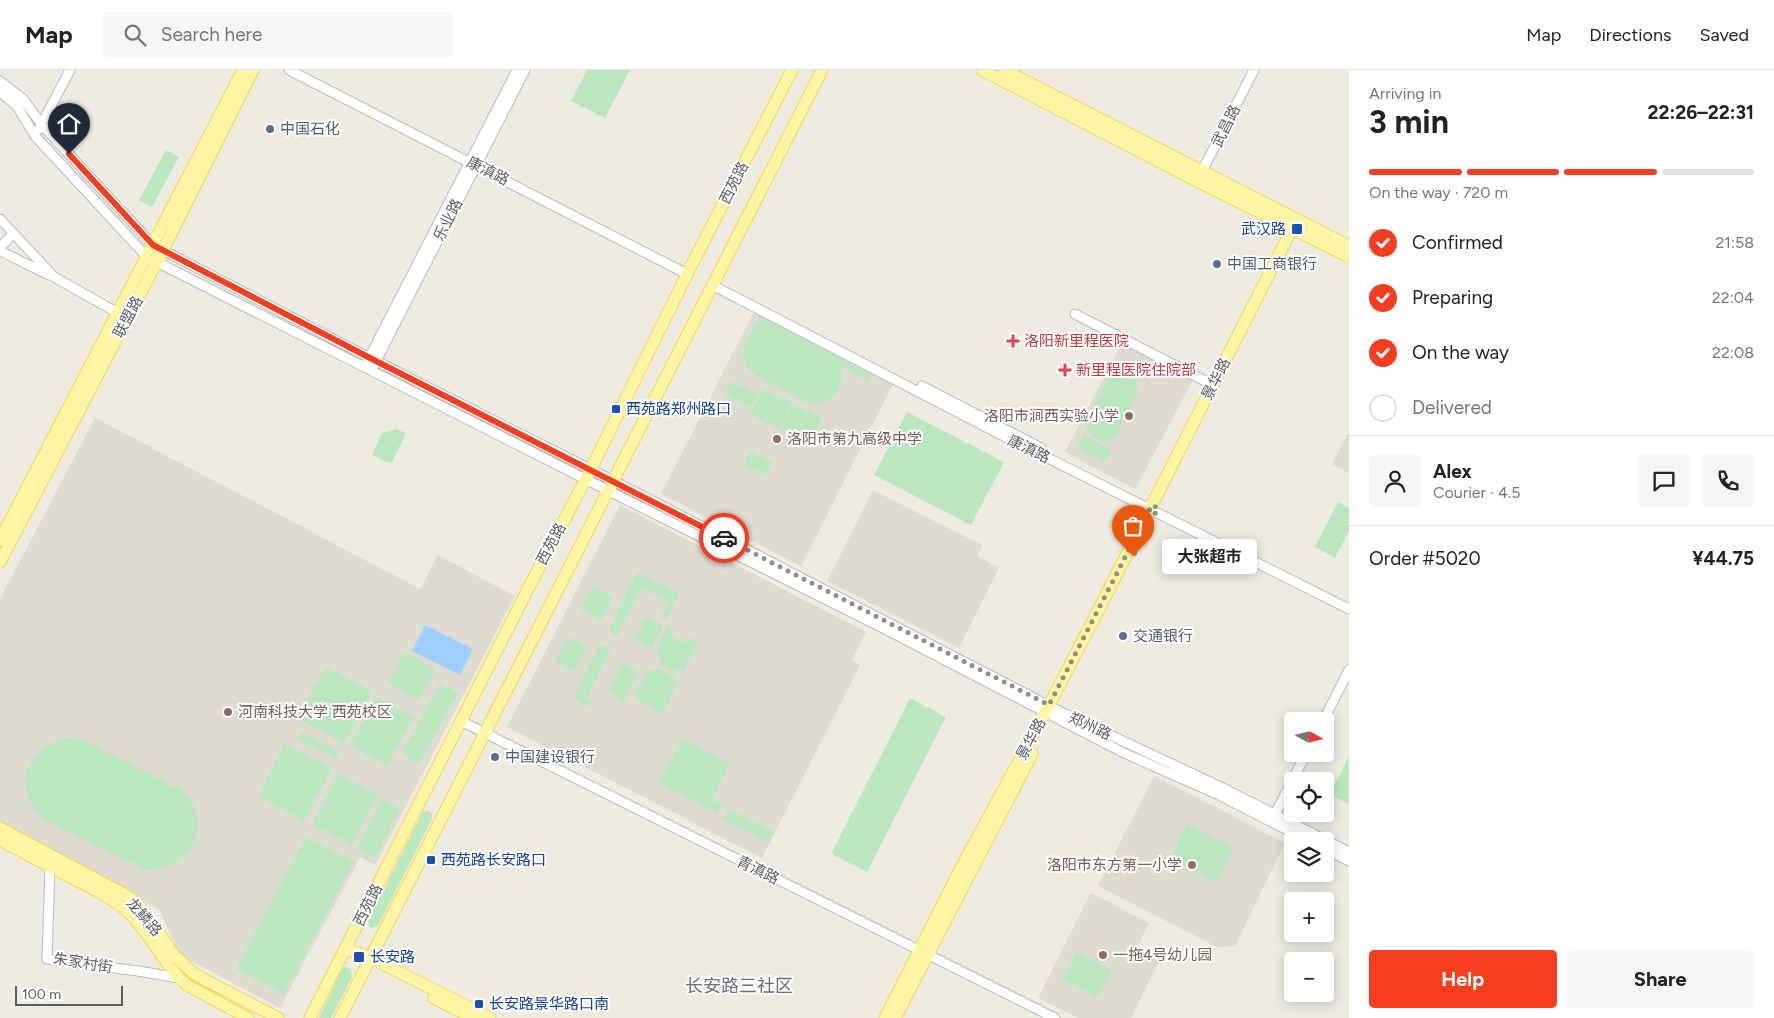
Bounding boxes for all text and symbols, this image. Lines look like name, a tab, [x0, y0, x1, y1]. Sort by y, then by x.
search box	[103, 12, 453, 57]
text: Map	[25, 20, 73, 49]
icon: search	[121, 21, 149, 49]
text: Search here	[161, 23, 262, 46]
text: Map	[1526, 24, 1561, 46]
text: Directions	[1589, 24, 1671, 46]
text: Saved	[1699, 24, 1749, 46]
text: Arriving in	[1369, 84, 1441, 103]
text: 22:26–22:31	[1648, 101, 1754, 124]
street label: 武昌路	[1208, 102, 1244, 150]
pin	[48, 103, 90, 154]
text: 3 min	[1369, 103, 1449, 141]
icon: home	[55, 110, 83, 138]
place label: 中国石化	[280, 120, 340, 138]
marker: 中国石化	[264, 123, 276, 135]
street label: 康滇路	[464, 153, 512, 189]
street label: 西苑路	[716, 159, 752, 207]
text: On the way · 720 m	[1369, 183, 1508, 202]
street label: 乐业路	[430, 196, 466, 244]
place label: 武汉路	[1241, 220, 1286, 238]
marker: 武汉路	[1290, 222, 1304, 236]
icon: check	[1369, 229, 1397, 257]
text: Confirmed	[1412, 231, 1503, 254]
text: 21:58	[1715, 233, 1754, 252]
place label: 中国工商银行	[1227, 255, 1317, 273]
marker: 中国工商银行	[1211, 258, 1223, 270]
icon: check	[1369, 284, 1397, 312]
text: Preparing	[1412, 286, 1493, 309]
text: 22:04	[1712, 288, 1754, 307]
street label: 联盟路	[109, 293, 147, 341]
place label: 洛阳新里程医院	[1024, 332, 1129, 350]
marker: 洛阳新里程医院	[1006, 334, 1020, 348]
icon: check	[1369, 339, 1397, 367]
text: On the way	[1412, 341, 1509, 364]
text: 22:08	[1712, 343, 1754, 362]
street label: 景华路	[1198, 355, 1234, 403]
place label: 新里程医院住院部	[1076, 361, 1196, 379]
marker: 新里程医院住院部	[1058, 363, 1072, 377]
text: Delivered	[1412, 396, 1492, 419]
place label: 西苑路郑州路口	[626, 400, 731, 418]
marker: 西苑路郑州路口	[610, 403, 622, 415]
place label: 洛阳市涧西实验小学	[984, 407, 1119, 425]
marker: 洛阳市涧西实验小学	[1123, 410, 1135, 422]
place label: 洛阳市第九高级中学	[787, 430, 922, 448]
street label: 康滇路	[1005, 431, 1053, 467]
marker: 洛阳市第九高级中学	[771, 433, 783, 445]
button: person	[1369, 455, 1421, 507]
button: chat	[1638, 455, 1690, 507]
button: phone	[1702, 455, 1754, 507]
text: Alex	[1433, 460, 1472, 483]
text: Courier · 4.5	[1433, 483, 1520, 502]
pin	[1112, 505, 1154, 556]
icon: bag	[1119, 512, 1147, 540]
courier	[699, 513, 749, 563]
street label: 西苑路	[532, 520, 570, 568]
icon: car	[710, 524, 738, 552]
callout: 大张超市	[1163, 538, 1258, 574]
text: 大张超市	[1177, 547, 1242, 566]
text: Order #5020	[1369, 547, 1481, 570]
text: ¥44.75	[1692, 547, 1754, 570]
place label: 交通银行	[1133, 627, 1193, 645]
marker: 交通银行	[1117, 630, 1129, 642]
place label: 河南科技大学 西苑校区	[238, 703, 392, 721]
marker: 河南科技大学 西苑校区	[222, 706, 234, 718]
street label: 郑州路	[1066, 708, 1114, 744]
north arrow	[1284, 712, 1334, 762]
map controls	[1284, 712, 1334, 1002]
street label: 景华路	[1012, 715, 1050, 763]
place label: 中国建设银行	[505, 748, 595, 766]
marker: 中国建设银行	[489, 751, 501, 763]
button: locate	[1284, 772, 1334, 822]
button: layers	[1284, 832, 1334, 882]
place label: 西苑路长安路口	[441, 851, 546, 869]
street label: 青滇路	[734, 852, 782, 888]
marker: 西苑路长安路口	[425, 854, 437, 866]
place label: 洛阳市东方第一小学	[1047, 856, 1182, 874]
marker: 洛阳市东方第一小学	[1186, 859, 1198, 871]
street label: 西苑路	[350, 881, 386, 929]
button: +	[1284, 892, 1334, 942]
street label: 龙鳞路	[122, 894, 166, 940]
place label: 一拖4号幼儿园	[1113, 946, 1212, 964]
place label: 长安路	[370, 948, 415, 966]
street label: 朱家村街	[52, 949, 114, 977]
marker: 一拖4号幼儿园	[1097, 949, 1109, 961]
marker: 长安路	[352, 950, 366, 964]
button: Help	[1369, 950, 1557, 1008]
button: Share	[1567, 950, 1754, 1008]
button: −	[1284, 952, 1334, 1002]
district label: 长安路三社区	[685, 975, 793, 997]
scale bar	[15, 983, 122, 1006]
text: 100 m	[22, 986, 61, 1003]
place label: 长安路景华路口南	[489, 995, 609, 1013]
marker: 长安路景华路口南	[473, 998, 485, 1010]

